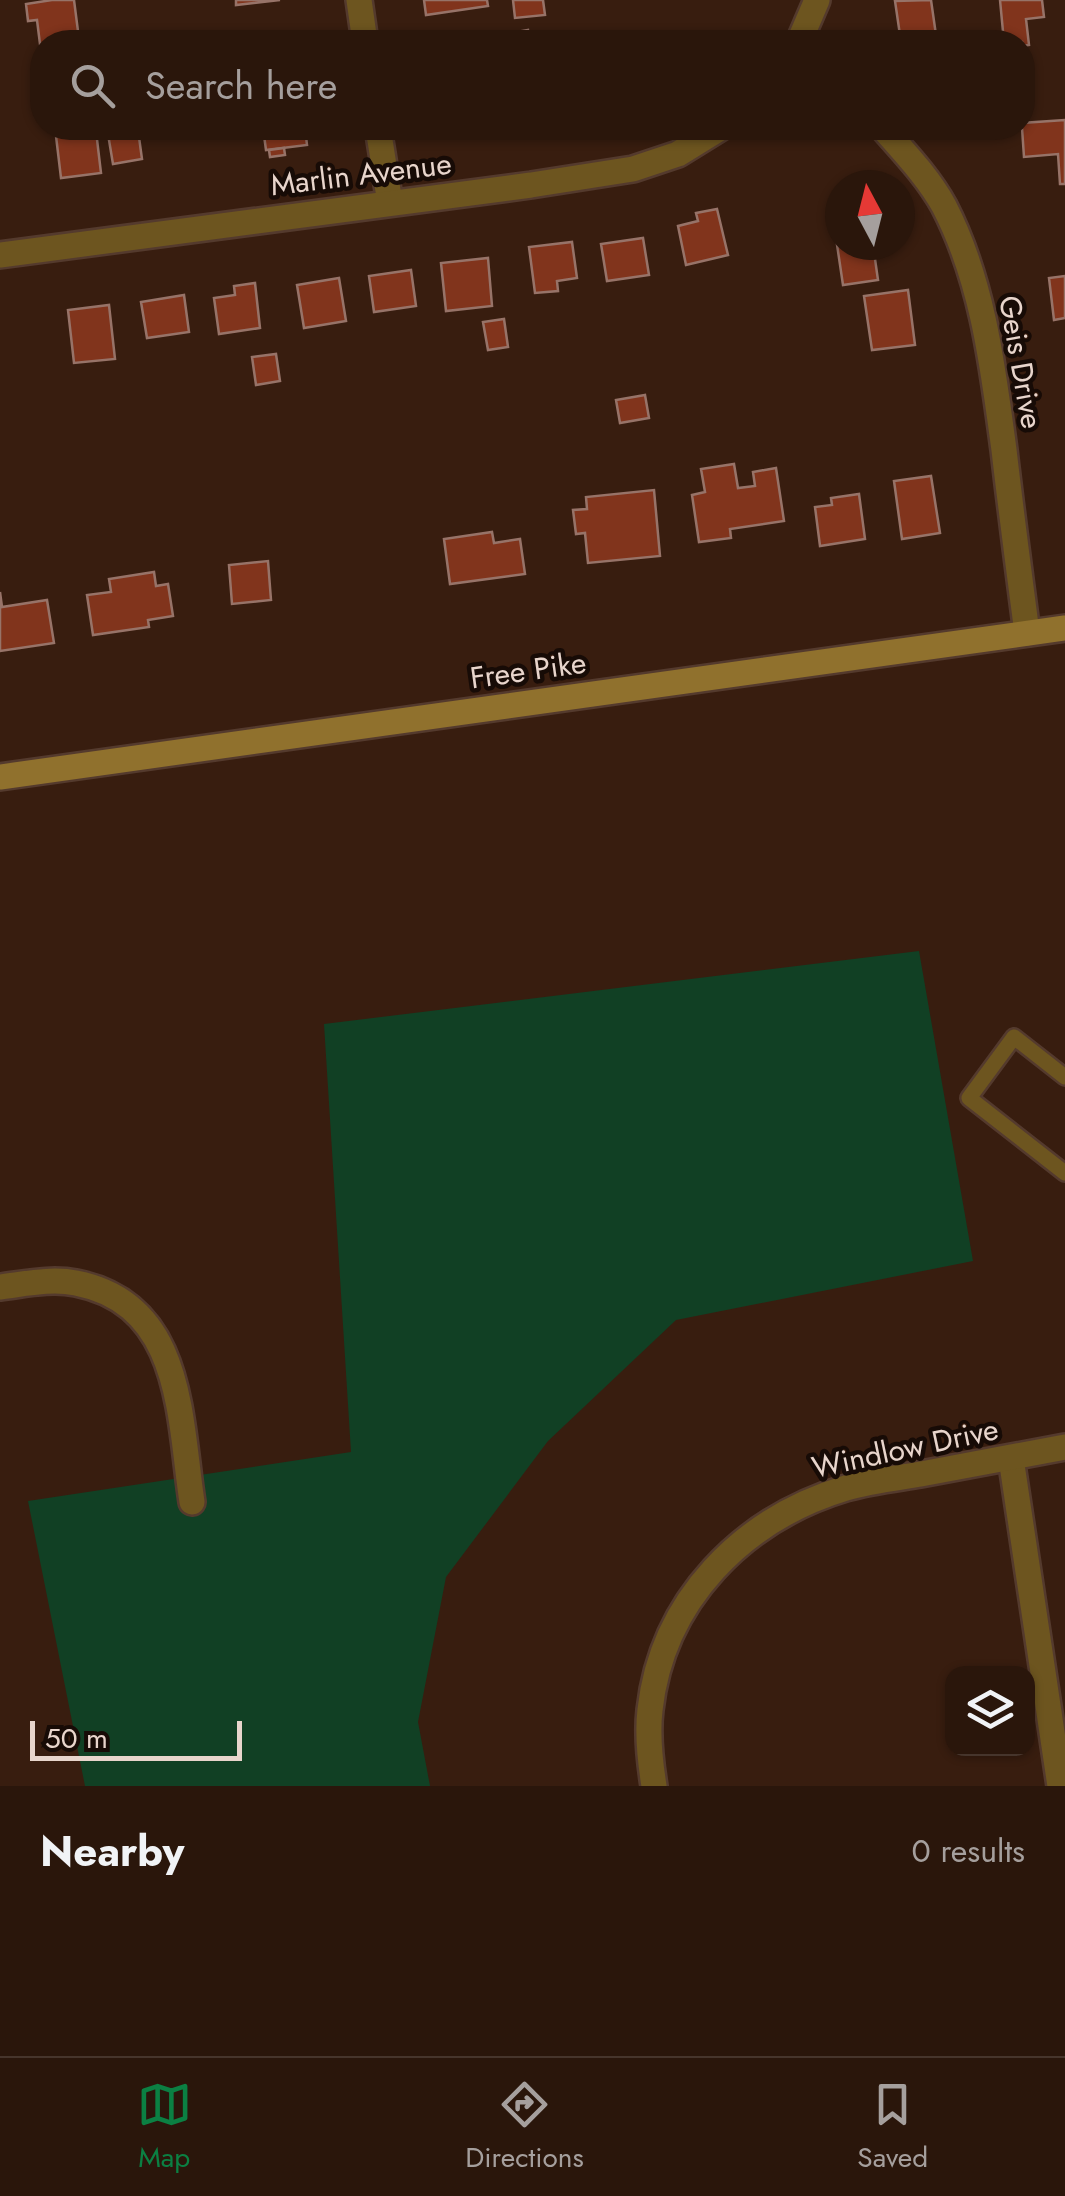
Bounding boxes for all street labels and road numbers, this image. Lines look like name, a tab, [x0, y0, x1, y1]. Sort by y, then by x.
street label: Marlin Avenue	[268, 142, 454, 206]
street label: Geis Drive	[988, 292, 1054, 432]
street label: Free Pike	[467, 641, 589, 699]
street label: Windlow Drive	[808, 1407, 1002, 1489]

